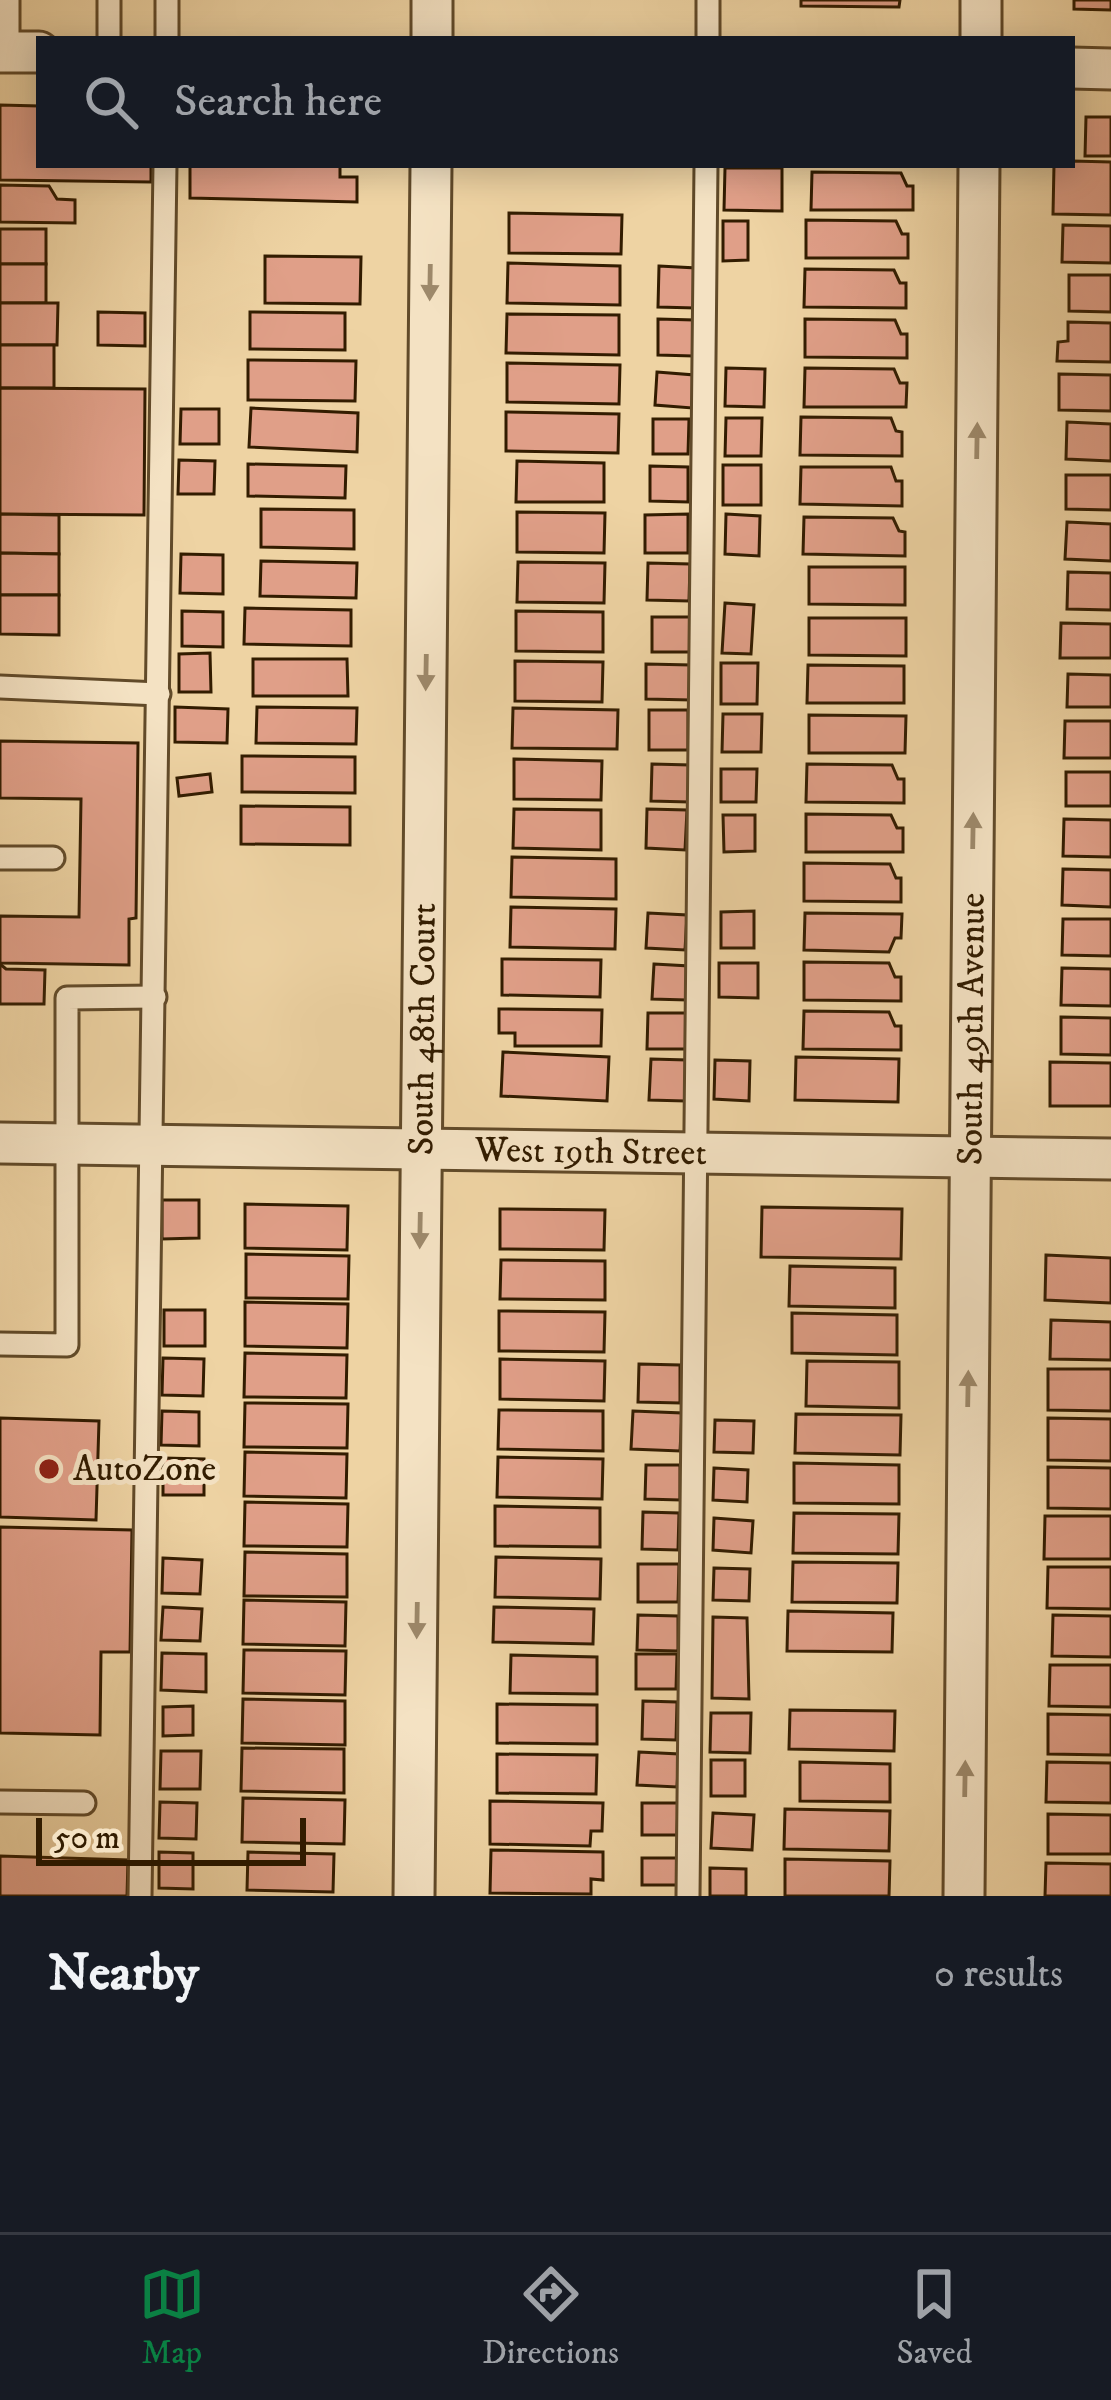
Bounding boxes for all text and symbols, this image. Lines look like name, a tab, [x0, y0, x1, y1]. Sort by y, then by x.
search box	[36, 36, 1075, 168]
icon: search	[78, 69, 144, 135]
text: Search here	[174, 74, 382, 130]
one-way arrow	[420, 264, 439, 302]
one-way arrow	[967, 421, 987, 459]
one-way arrow	[416, 654, 436, 692]
one-way arrow	[963, 811, 983, 849]
street label: South 49th Avenue	[948, 893, 995, 1166]
street label: South 48th Court	[399, 903, 446, 1156]
street label: West 19th Street	[474, 1127, 707, 1176]
one-way arrow	[411, 1212, 430, 1250]
one-way arrow	[958, 1369, 978, 1407]
place label: AutoZone	[73, 1447, 216, 1492]
marker: AutoZone	[36, 1456, 62, 1482]
one-way arrow	[407, 1602, 426, 1640]
one-way arrow	[955, 1759, 974, 1797]
scale bar	[36, 1812, 306, 1865]
text: 50 m	[54, 1818, 120, 1859]
text: Nearby	[48, 1942, 199, 2006]
text: 0 results	[934, 1950, 1063, 1999]
tab: Map	[139, 2261, 205, 2374]
tab: Directions	[482, 2261, 619, 2374]
tab: Saved	[896, 2261, 972, 2374]

